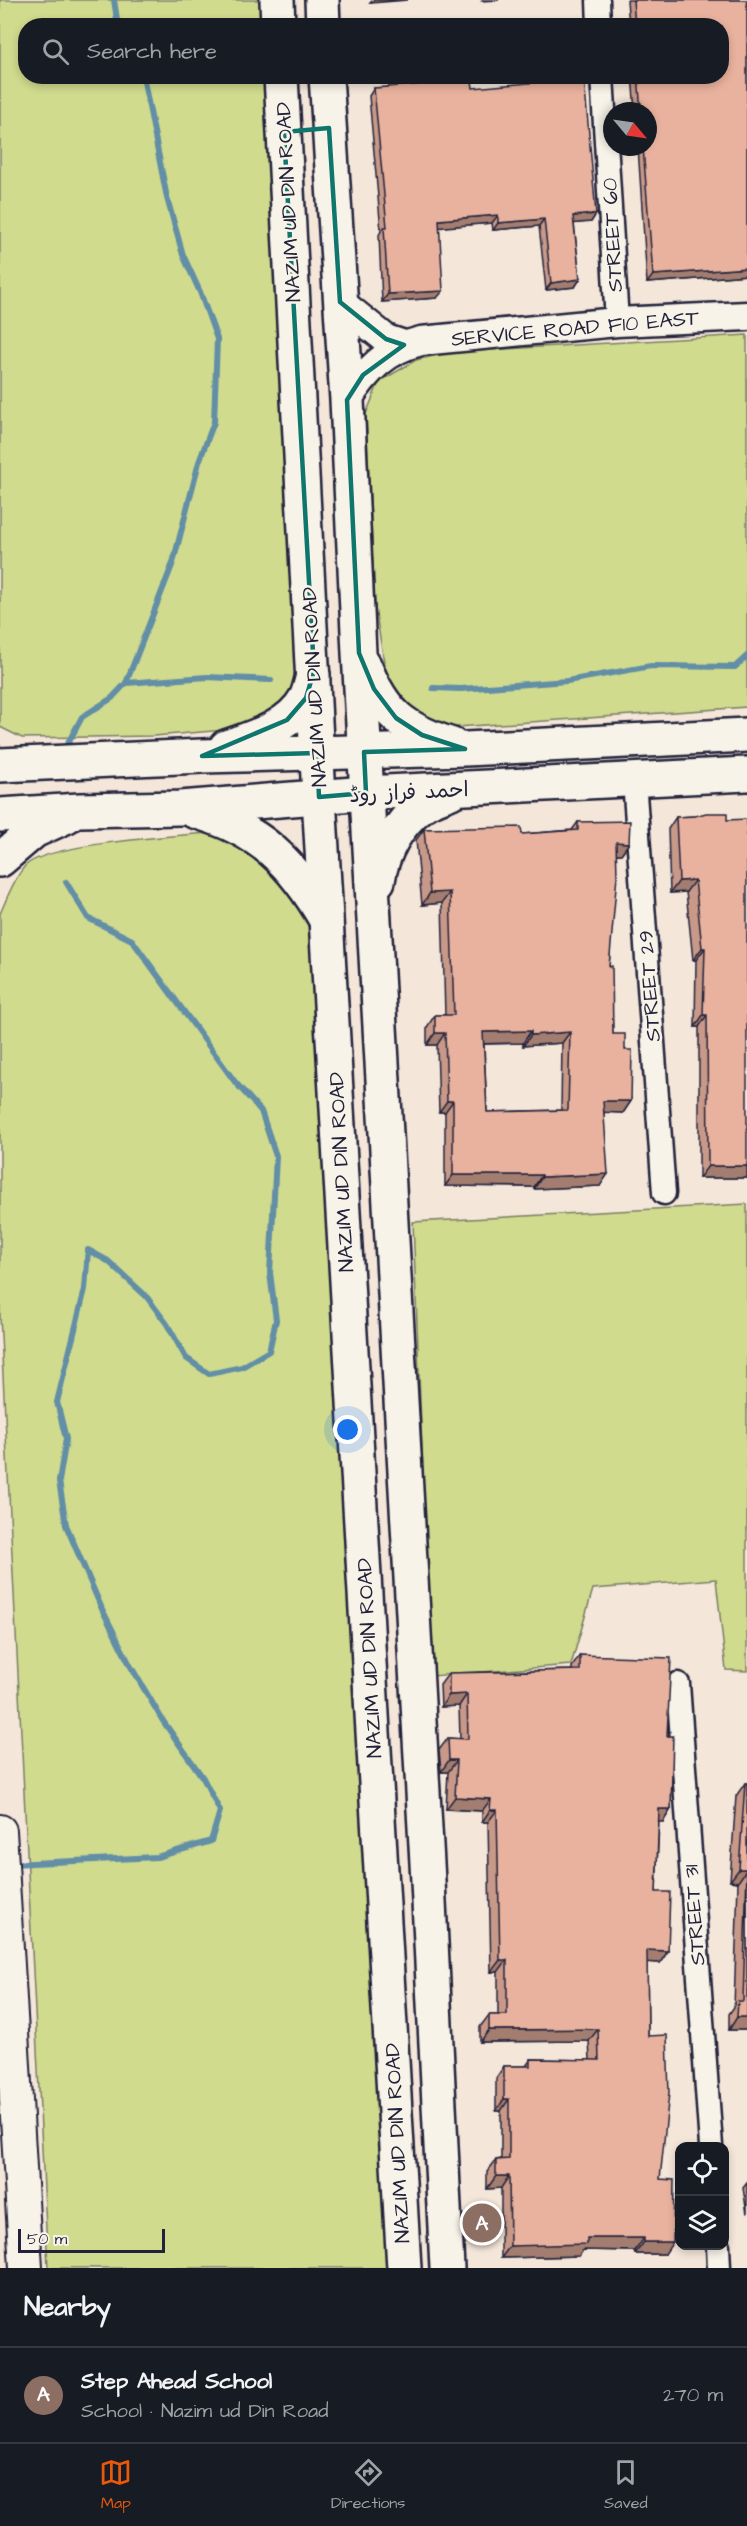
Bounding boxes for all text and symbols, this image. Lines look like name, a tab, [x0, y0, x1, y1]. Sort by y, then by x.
search box	[18, 18, 729, 84]
icon: search	[39, 35, 72, 68]
text: Search here	[87, 36, 217, 67]
street label: NAZIM UD DIN ROAD	[269, 101, 308, 303]
north arrow	[603, 102, 657, 156]
street label: STREET 60	[595, 177, 630, 293]
street label: SERVICE ROAD F10 EAST	[450, 303, 701, 354]
street label: NAZIM UD DIN ROAD	[295, 586, 334, 788]
street label: احمد فراز روڈ	[349, 775, 469, 810]
street label: STREET 29	[631, 929, 668, 1043]
street label: NAZIM UD DIN ROAD	[322, 1071, 361, 1273]
your location	[333, 1415, 362, 1444]
street label: NAZIM UD DIN ROAD	[350, 1557, 389, 1759]
street label: STREET 31	[676, 1863, 712, 1966]
street label: NAZIM UD DIN ROAD	[378, 2042, 417, 2244]
map controls	[675, 2142, 729, 2250]
button: locate	[675, 2142, 729, 2196]
button: layers	[675, 2196, 729, 2250]
pin: A	[462, 2200, 502, 2246]
scale bar	[18, 2226, 165, 2254]
text: 50 m	[27, 2228, 67, 2250]
text: Nearby	[24, 2289, 111, 2325]
text: Step Ahead School	[81, 2366, 272, 2397]
text: A	[37, 2381, 50, 2409]
text: 270 m	[663, 2381, 723, 2409]
text: School · Nazim ud Din Road	[81, 2397, 328, 2425]
tab: Map	[99, 2456, 132, 2514]
tab: Directions	[331, 2456, 405, 2514]
tab: Saved	[604, 2456, 648, 2514]

